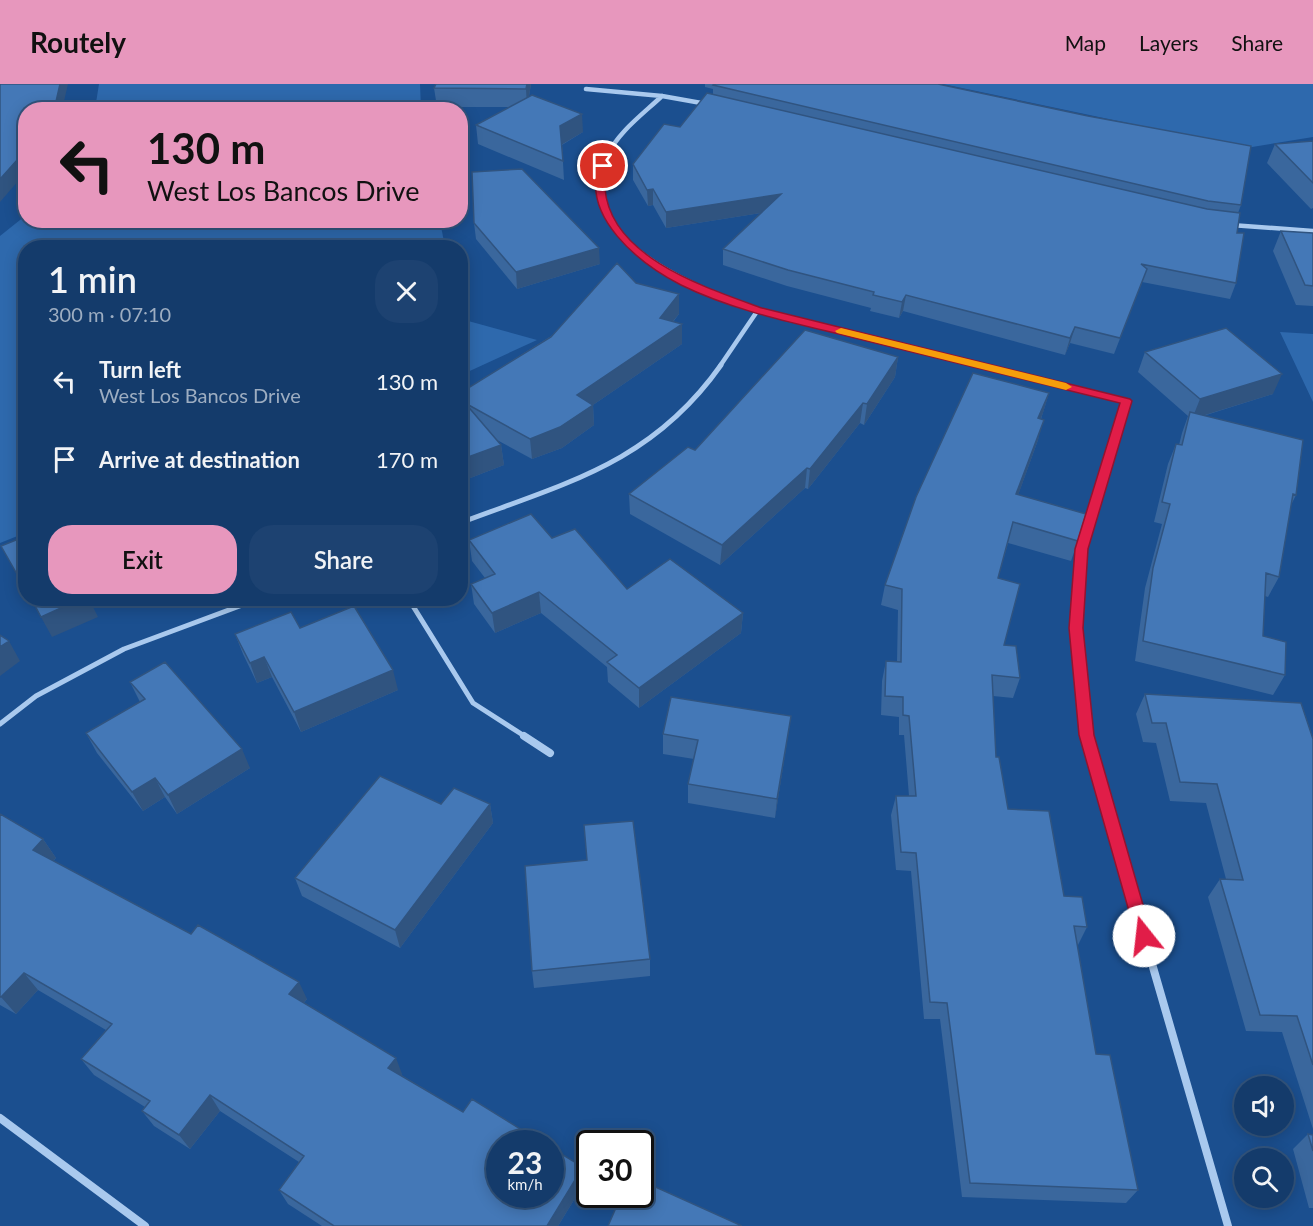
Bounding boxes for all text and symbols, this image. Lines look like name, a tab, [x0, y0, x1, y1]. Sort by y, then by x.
text: Routely	[30, 25, 126, 59]
text: Map	[1065, 30, 1106, 55]
text: Layers	[1139, 30, 1198, 55]
text: Share	[1231, 30, 1283, 55]
text: 130 m	[147, 123, 265, 173]
icon: left	[48, 126, 126, 204]
pin	[577, 140, 628, 191]
icon: arrive	[586, 149, 619, 182]
text: West Los Bancos Drive	[147, 174, 419, 207]
text: 1 min	[48, 257, 137, 301]
button: close	[375, 260, 438, 323]
text: 300 m · 07:10	[48, 302, 171, 326]
text: Turn left	[99, 356, 181, 383]
icon: left	[48, 365, 81, 398]
text: 130 m	[376, 368, 438, 395]
text: West Los Bancos Drive	[99, 383, 301, 407]
icon: arrive	[48, 443, 81, 476]
text: Arrive at destination	[99, 446, 300, 473]
text: 170 m	[376, 446, 438, 473]
button: Exit	[48, 525, 237, 594]
button: Share	[249, 525, 438, 594]
position arrow	[1112, 904, 1176, 968]
map controls	[1234, 1076, 1294, 1208]
button: sound	[1234, 1076, 1294, 1136]
speed limit sign: 30	[576, 1130, 654, 1208]
text: 23	[508, 1144, 542, 1180]
button: search	[1234, 1148, 1294, 1208]
text: km/h	[507, 1175, 543, 1193]

